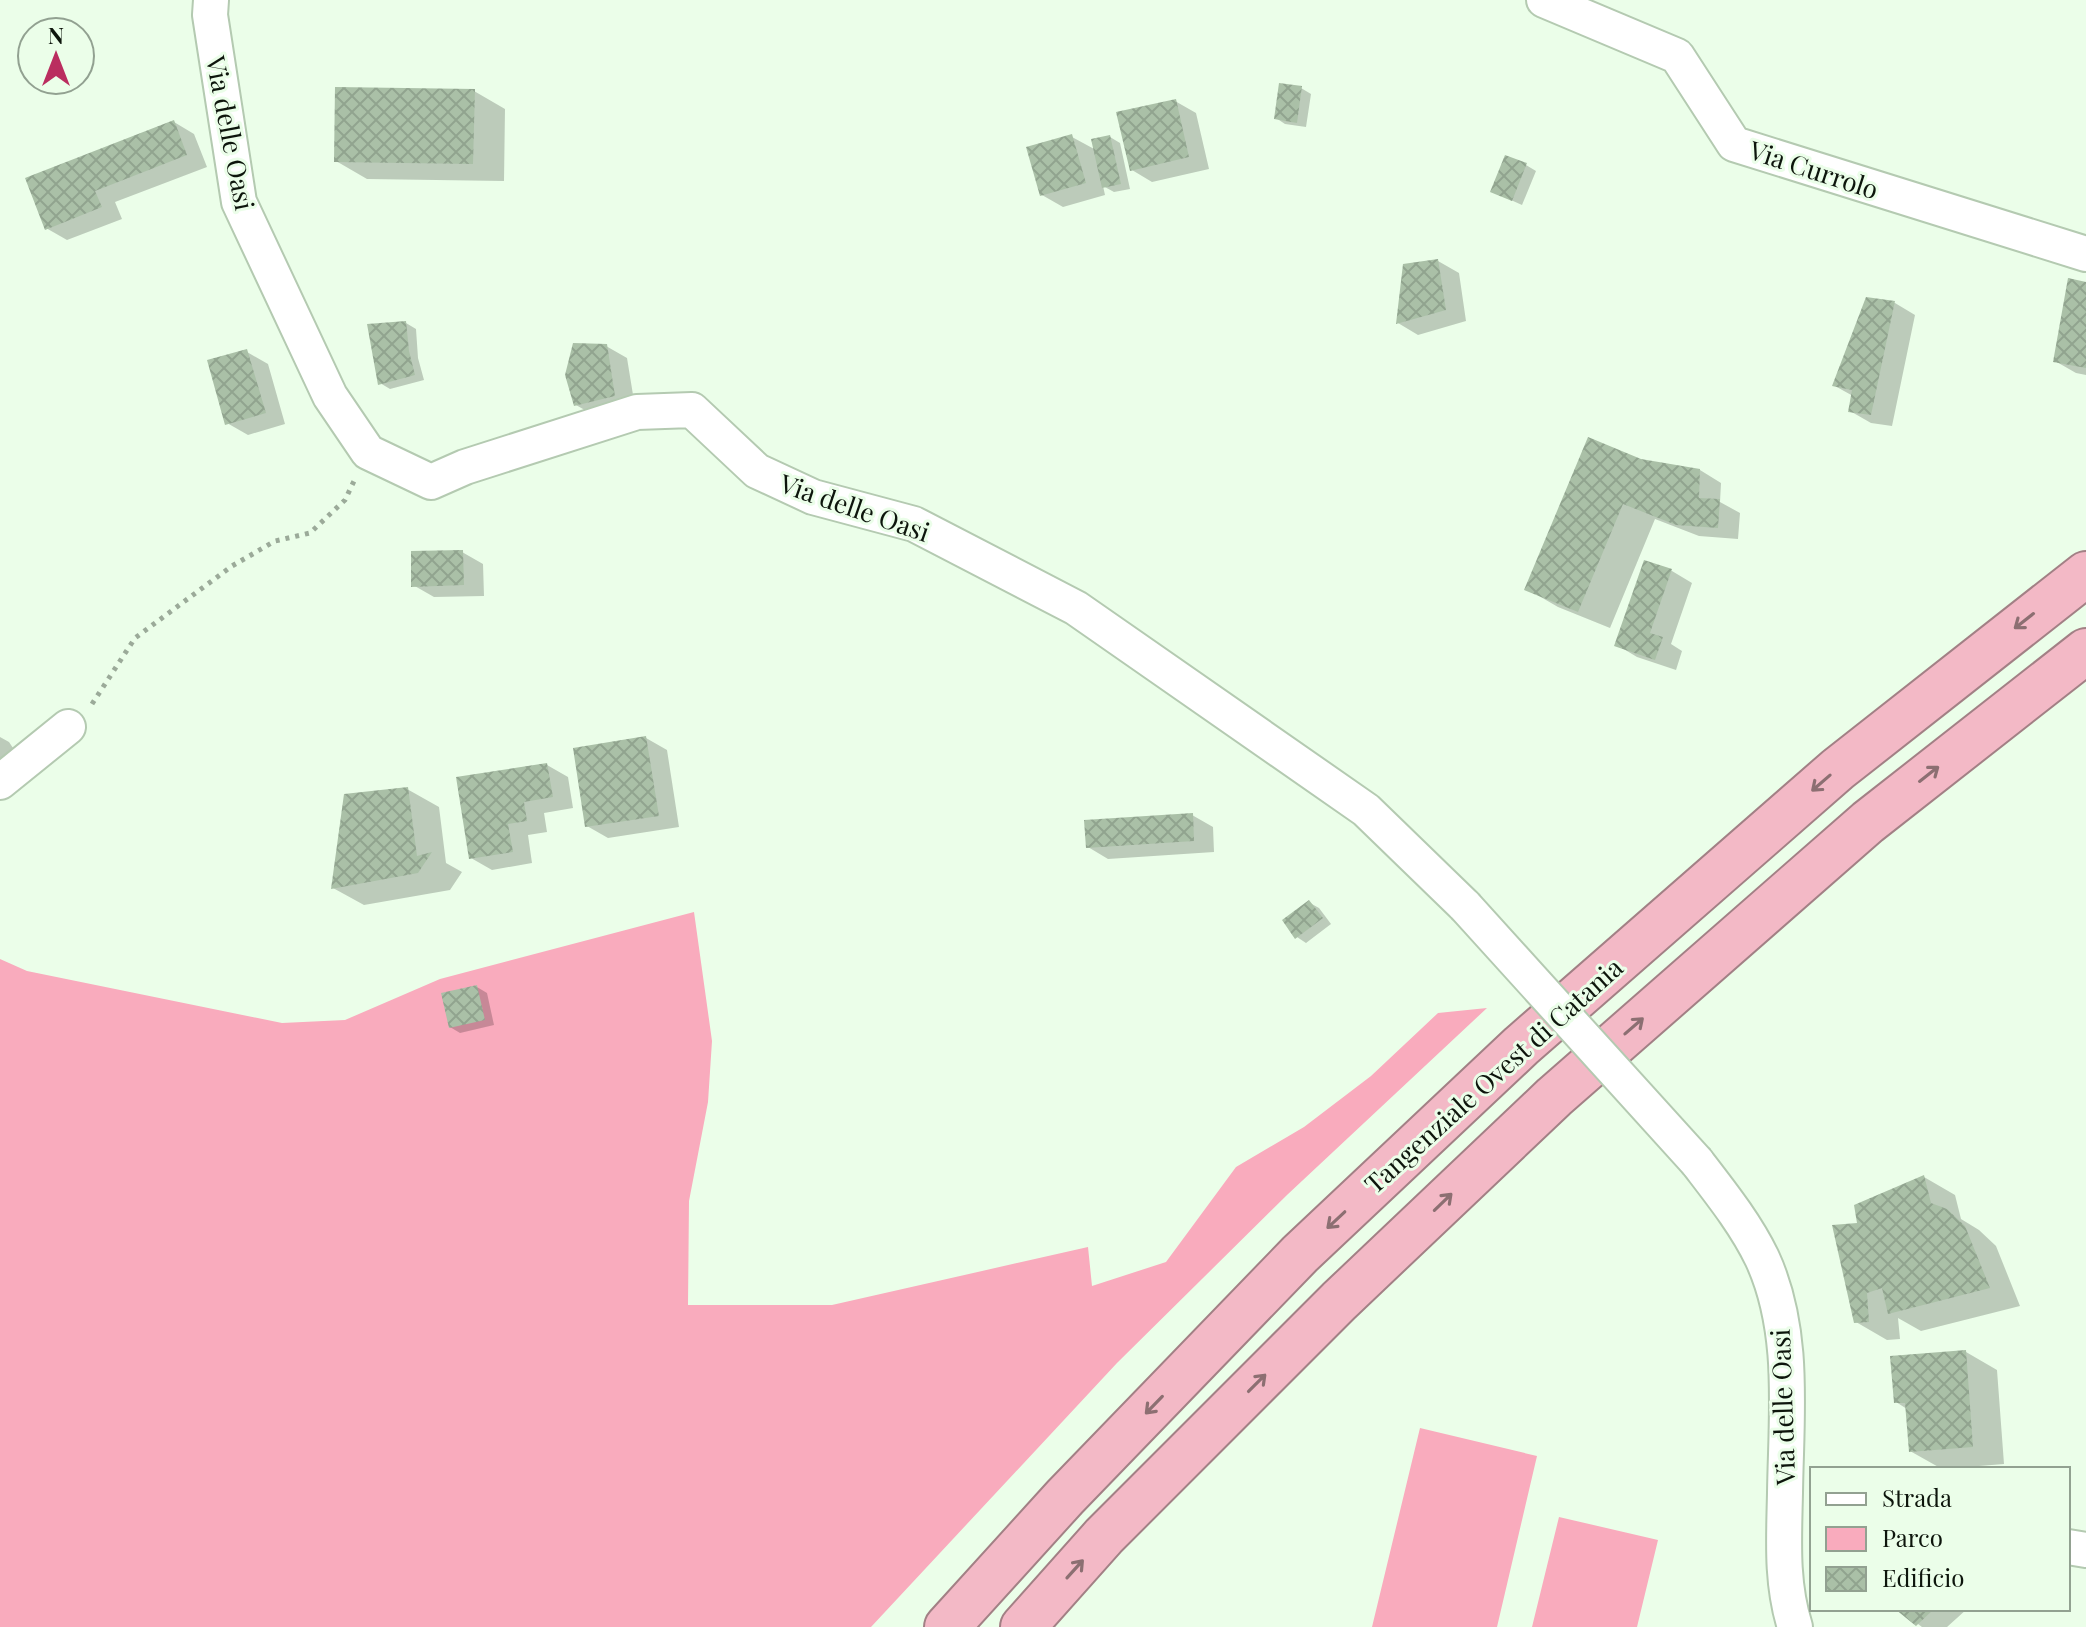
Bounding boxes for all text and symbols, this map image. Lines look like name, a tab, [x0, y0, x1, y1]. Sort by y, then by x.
north arrow	[16, 16, 96, 96]
text: N	[48, 20, 64, 50]
street label: Via delle Oasi	[199, 52, 263, 213]
street label: Via Currolo	[1744, 131, 1883, 206]
street label: Via delle Oasi	[774, 465, 935, 549]
one-way arrow	[2014, 612, 2035, 629]
one-way arrow	[1918, 765, 1939, 782]
one-way arrow	[1811, 774, 1832, 792]
street label: Tangenziale Ovest di Catania	[1356, 950, 1630, 1200]
one-way arrow	[1624, 1017, 1644, 1035]
one-way arrow	[1433, 1193, 1452, 1212]
one-way arrow	[1327, 1210, 1347, 1228]
street label: Via delle Oasi	[1762, 1328, 1802, 1487]
one-way arrow	[1247, 1374, 1267, 1393]
one-way arrow	[1145, 1395, 1164, 1414]
legend	[1810, 1467, 2070, 1611]
text: Strada	[1882, 1481, 1952, 1513]
text: Parco	[1882, 1521, 1943, 1553]
one-way arrow	[1065, 1559, 1084, 1579]
text: Edificio	[1882, 1561, 1964, 1593]

